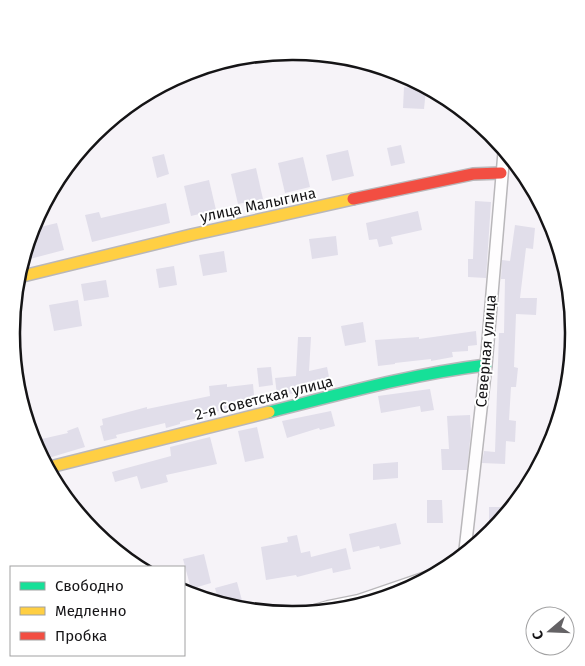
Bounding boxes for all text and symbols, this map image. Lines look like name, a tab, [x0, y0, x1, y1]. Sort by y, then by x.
street label: улица Малыгина	[199, 184, 317, 226]
street label: Северная улица	[472, 294, 500, 408]
street label: 2-я Советская улица	[193, 372, 335, 424]
legend	[10, 566, 185, 656]
text: Свободно	[55, 577, 124, 595]
text: Медленно	[55, 602, 127, 620]
north arrow	[525, 606, 575, 656]
text: Пробка	[55, 627, 107, 645]
text: С	[529, 628, 548, 642]

